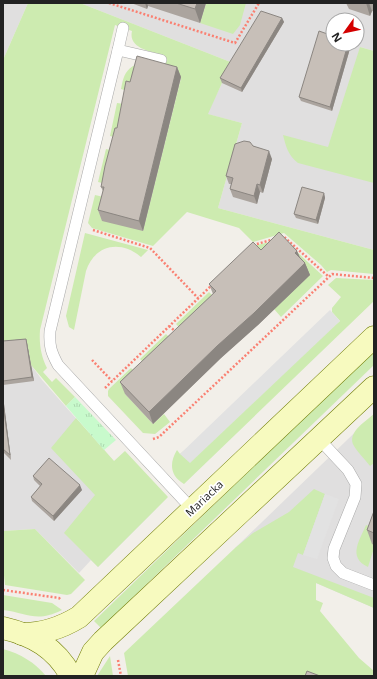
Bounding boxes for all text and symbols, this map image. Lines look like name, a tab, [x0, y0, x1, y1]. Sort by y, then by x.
north arrow	[325, 12, 365, 52]
text: N	[327, 30, 345, 46]
street label: Mariacka	[182, 477, 226, 519]

